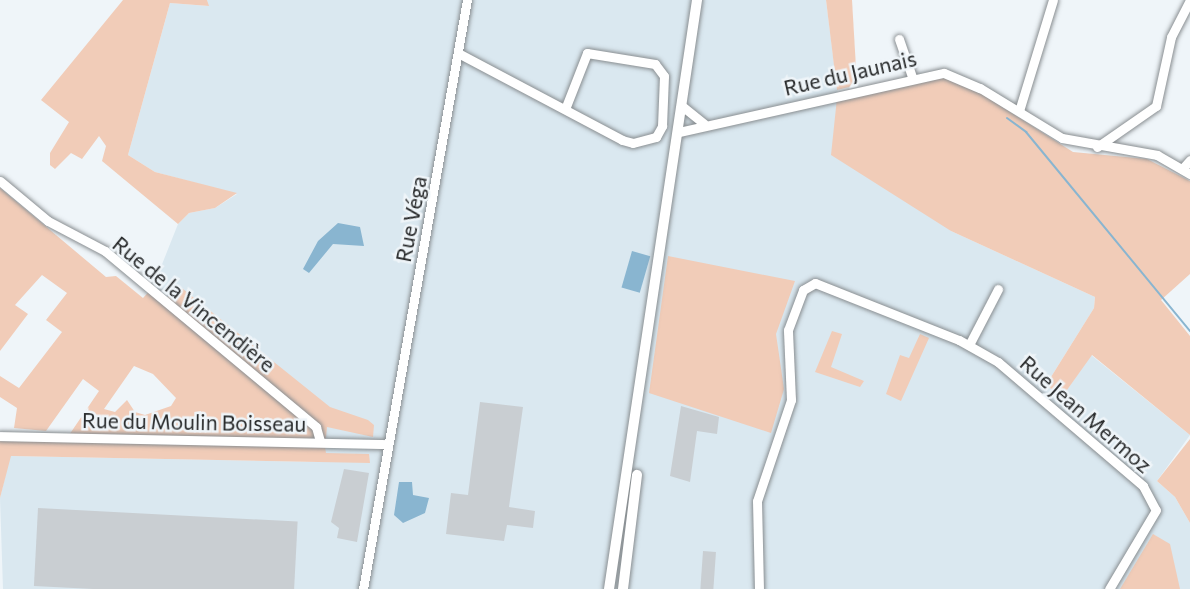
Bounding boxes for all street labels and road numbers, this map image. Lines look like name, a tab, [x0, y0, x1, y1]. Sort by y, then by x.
street label: Rue du Jaunais	[781, 45, 919, 101]
street label: Rue Véga	[390, 174, 432, 264]
street label: Rue de la Vincendière	[108, 231, 280, 377]
street label: Rue Jean Mermoz	[1015, 350, 1157, 478]
street label: Rue du Moulin Boisseau	[82, 407, 306, 437]

